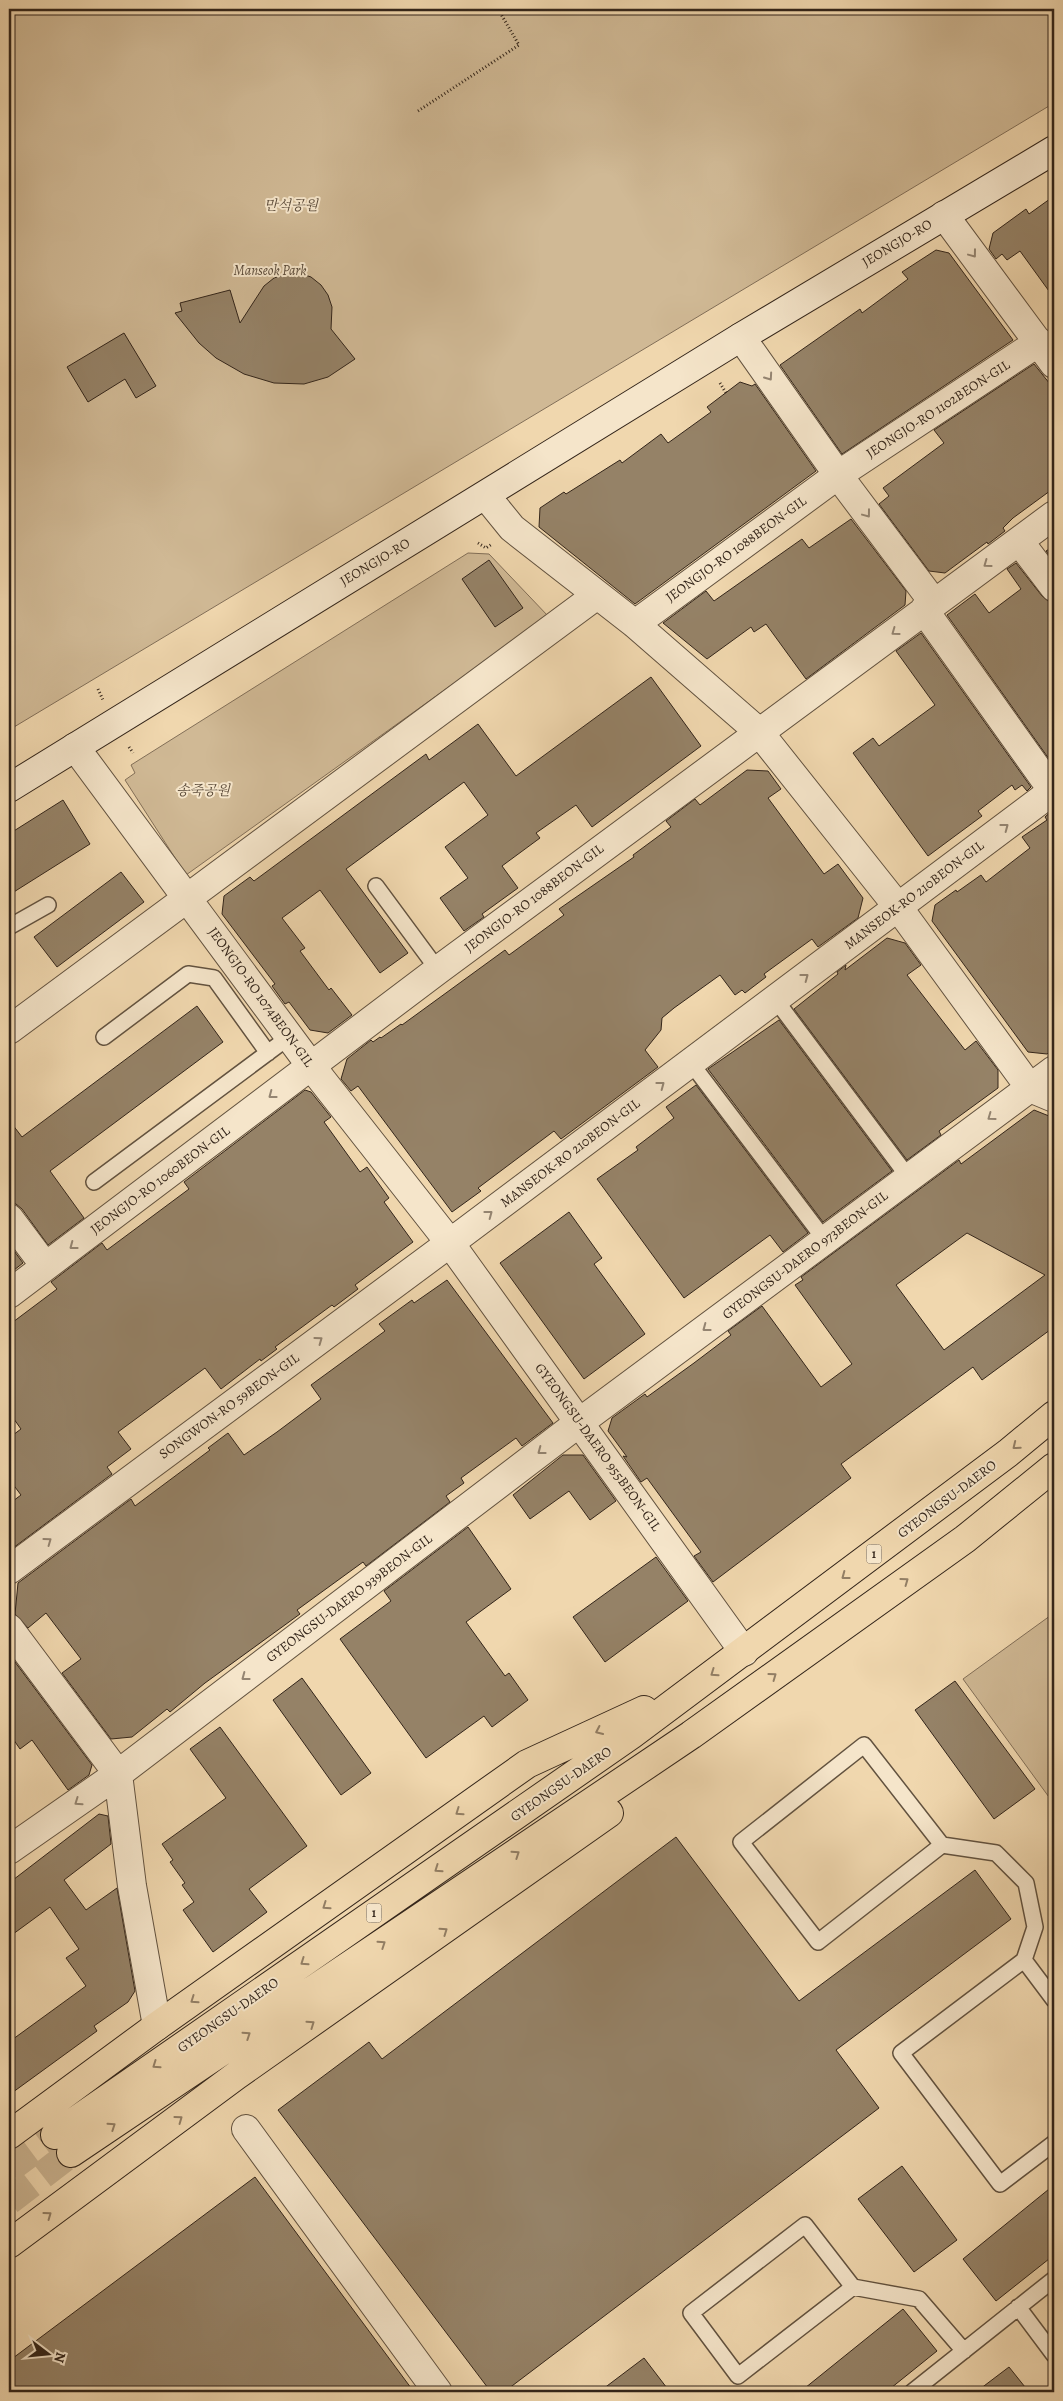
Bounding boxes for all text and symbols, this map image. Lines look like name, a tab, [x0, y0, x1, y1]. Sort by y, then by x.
park label: 만석공원	[264, 196, 320, 215]
street label: JEONGJO-RO	[858, 214, 936, 271]
one-way arrow	[968, 248, 976, 257]
park label: Manseok Park	[234, 261, 306, 280]
street label: JEONGJO-RO 1102BEON-GIL	[862, 355, 1014, 463]
one-way arrow	[763, 371, 772, 381]
street label: JEONGJO-RO 1088BEON-GIL	[662, 491, 811, 607]
one-way arrow	[861, 508, 870, 518]
street label: JEONGJO-RO	[336, 533, 414, 590]
one-way arrow	[984, 559, 993, 567]
one-way arrow	[891, 626, 901, 635]
park label: 송죽공원	[176, 781, 232, 800]
one-way arrow	[999, 824, 1009, 833]
street label: MANSEOK-RO 210BEON-GIL	[840, 836, 988, 954]
street label: JEONGJO-RO 1088BEON-GIL	[460, 839, 608, 957]
street label: JEONGJO-RO 1074BEON-GIL	[204, 923, 319, 1071]
one-way arrow	[799, 974, 809, 983]
one-way arrow	[655, 1082, 665, 1091]
one-way arrow	[268, 1089, 278, 1098]
street label: MANSEOK-RO 210BEON-GIL	[496, 1094, 644, 1212]
one-way arrow	[987, 1111, 997, 1120]
street label: JEONGJO-RO 1060BEON-GIL	[86, 1121, 234, 1239]
street label: GYEONGSU-DAERO 973BEON-GIL	[718, 1186, 892, 1324]
one-way arrow	[483, 1211, 493, 1220]
one-way arrow	[70, 1240, 79, 1248]
one-way arrow	[702, 1322, 712, 1331]
one-way arrow	[313, 1337, 323, 1346]
street label: SONGWON-RO 59BEON-GIL	[155, 1348, 304, 1463]
street label: GYEONGSU-DAERO 955BEON-GIL	[531, 1359, 666, 1536]
one-way arrow	[1013, 1441, 1022, 1450]
one-way arrow	[538, 1446, 547, 1454]
street label: GYEONGSU-DAERO	[894, 1455, 1001, 1543]
street label: GYEONGSU-DAERO 939BEON-GIL	[262, 1529, 437, 1667]
one-way arrow	[42, 1538, 51, 1546]
road number: 1	[866, 1545, 882, 1564]
one-way arrow	[841, 1570, 851, 1579]
one-way arrow	[900, 1578, 909, 1587]
one-way arrow	[711, 1667, 720, 1676]
one-way arrow	[241, 1671, 251, 1680]
one-way arrow	[768, 1673, 777, 1682]
one-way arrow	[595, 1725, 604, 1735]
street label: GYEONGSU-DAERO	[507, 1742, 616, 1826]
one-way arrow	[74, 1796, 84, 1805]
one-way arrow	[455, 1806, 465, 1815]
one-way arrow	[511, 1850, 520, 1860]
one-way arrow	[434, 1863, 444, 1872]
one-way arrow	[323, 1900, 332, 1909]
road number: 1	[366, 1904, 382, 1922]
one-way arrow	[438, 1928, 448, 1937]
one-way arrow	[376, 1941, 385, 1950]
one-way arrow	[300, 1956, 310, 1965]
street label: GYEONGSU-DAERO	[174, 1973, 283, 2057]
one-way arrow	[190, 1994, 200, 2003]
one-way arrow	[305, 2021, 315, 2030]
one-way arrow	[241, 2032, 250, 2041]
one-way arrow	[152, 2059, 162, 2068]
one-way arrow	[173, 2116, 182, 2124]
one-way arrow	[107, 2122, 116, 2132]
one-way arrow	[42, 2212, 52, 2221]
north arrow	[22, 2328, 72, 2378]
text: N	[49, 2350, 71, 2365]

